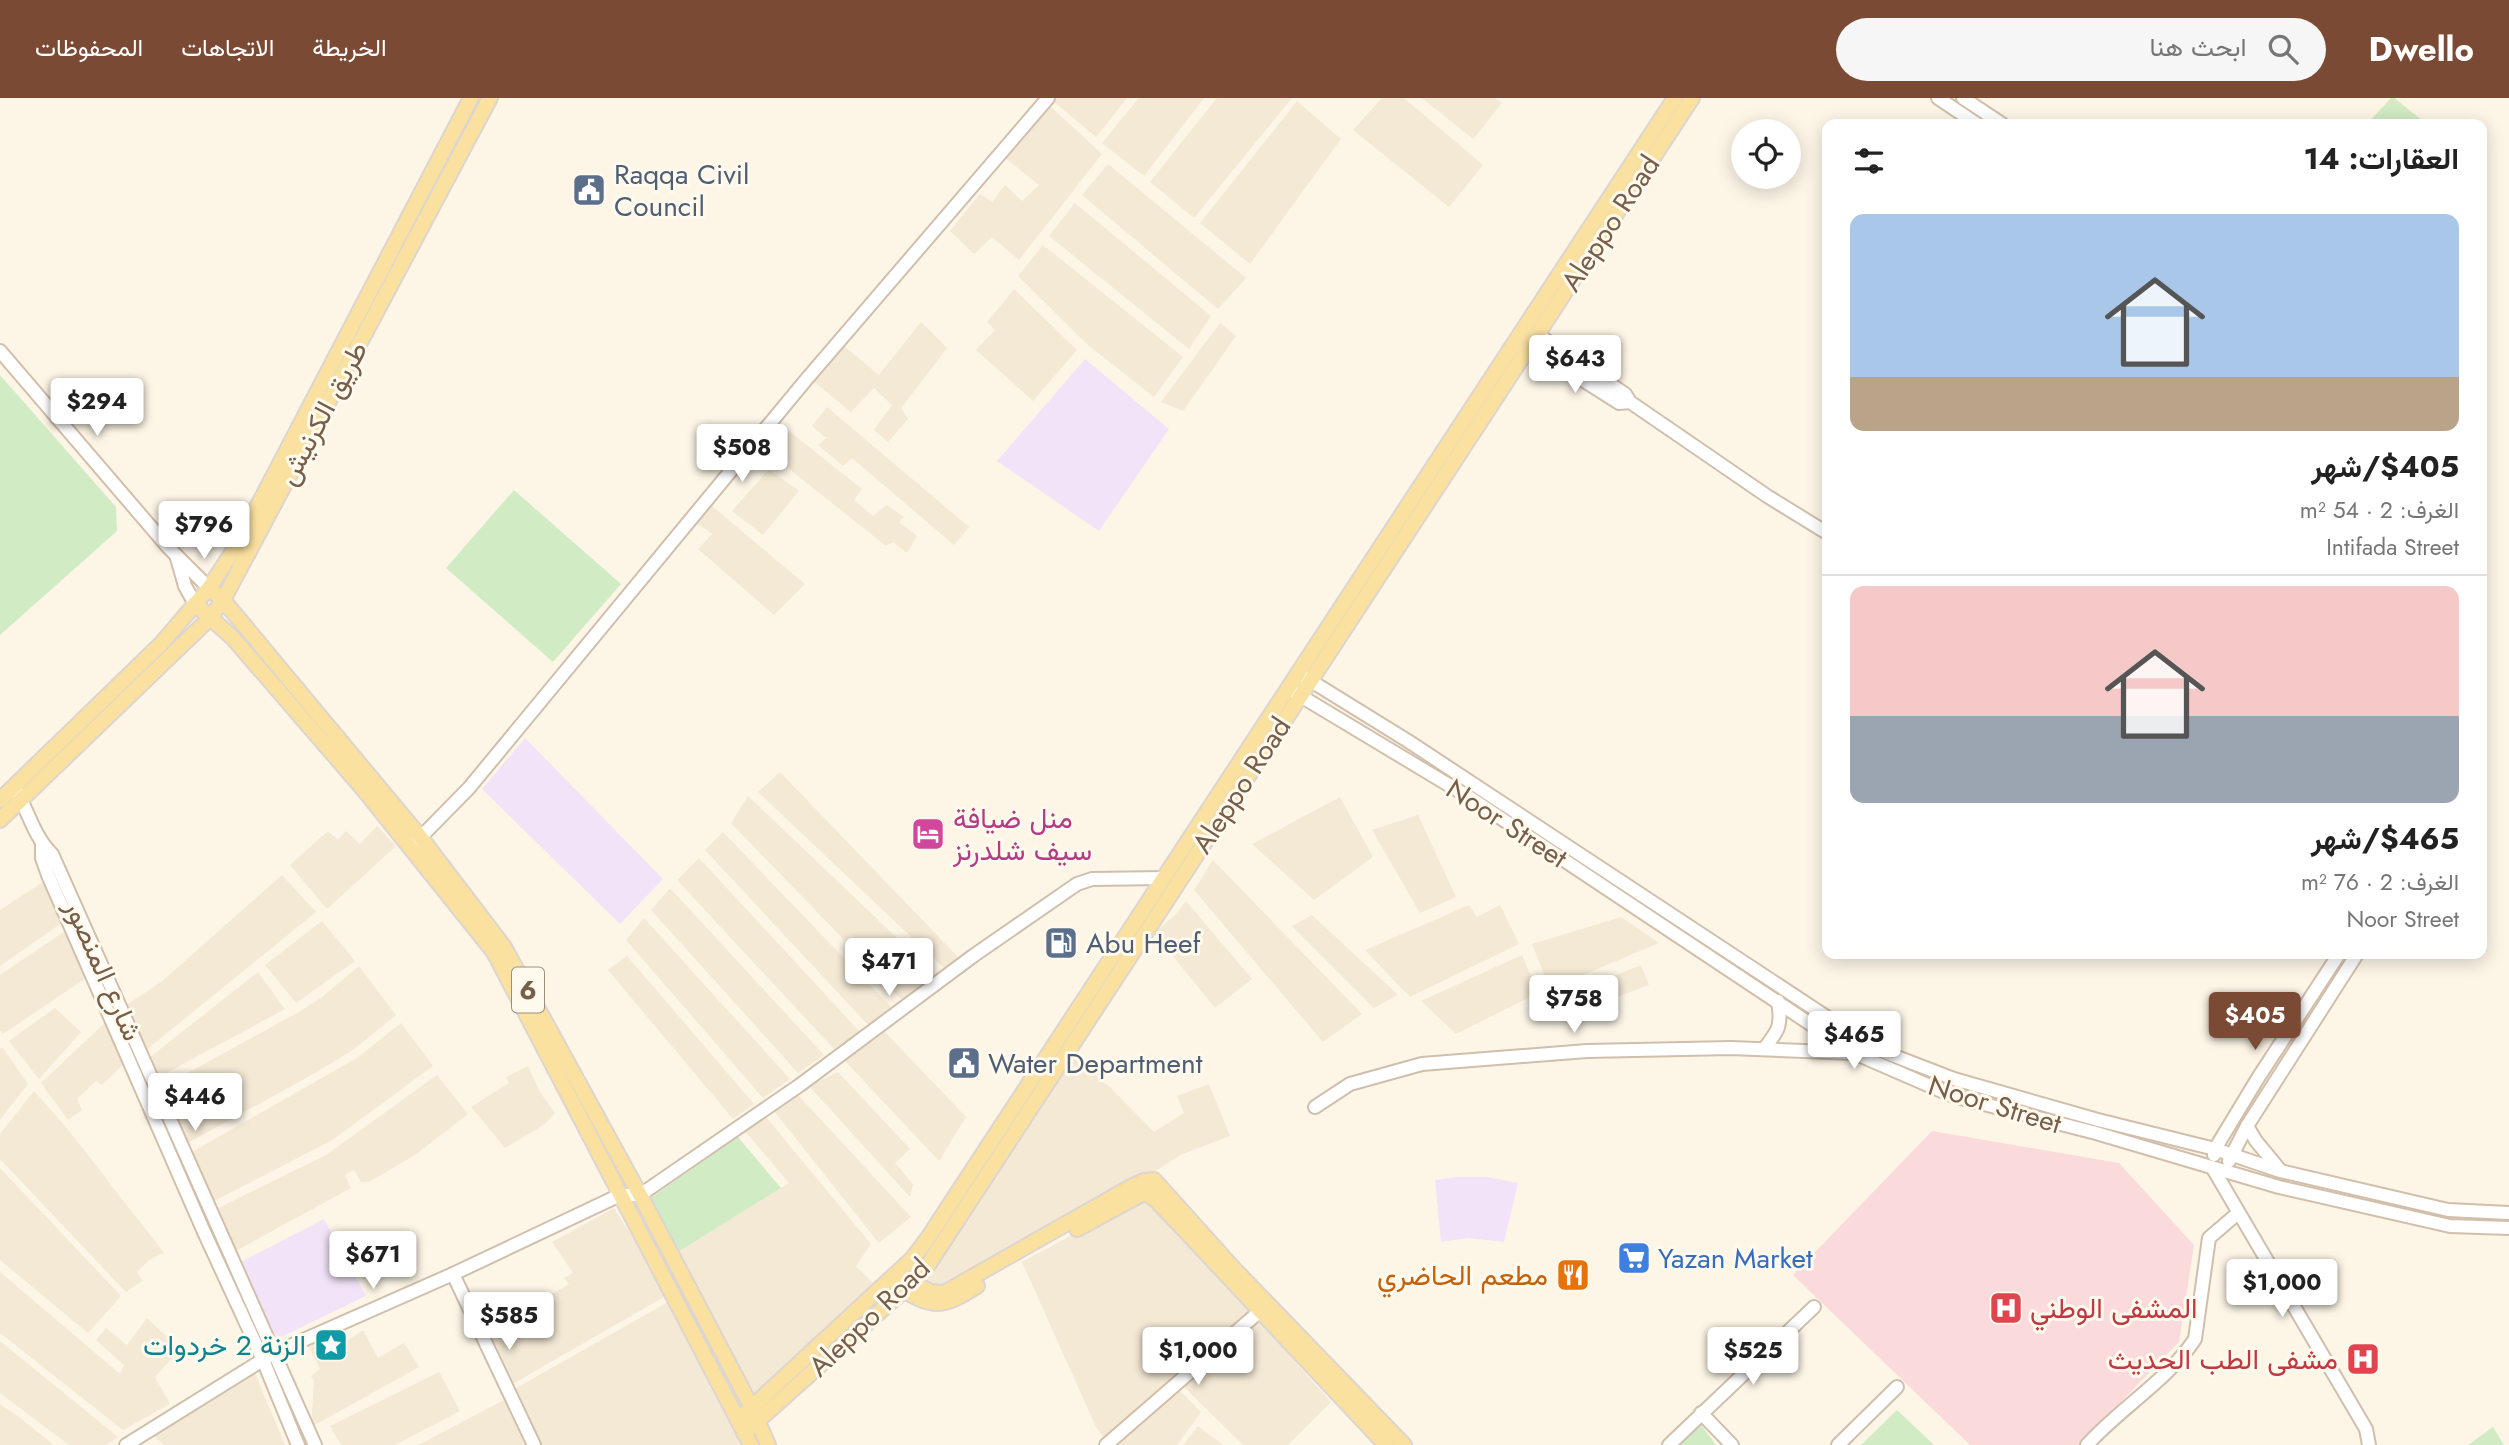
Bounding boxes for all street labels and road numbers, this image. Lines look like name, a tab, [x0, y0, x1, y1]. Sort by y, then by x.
street label: Aleppo Road	[1551, 147, 1670, 300]
street label: طريق الكرنيش	[267, 334, 378, 493]
street label: Aleppo Road	[1182, 709, 1301, 862]
street label: Noor Street	[1438, 769, 1576, 878]
street label: شارع المنصور	[54, 892, 153, 1047]
road number: 6	[512, 968, 544, 1012]
street label: Noor Street	[1923, 1065, 2067, 1144]
street label: Aleppo Road	[799, 1249, 939, 1386]

